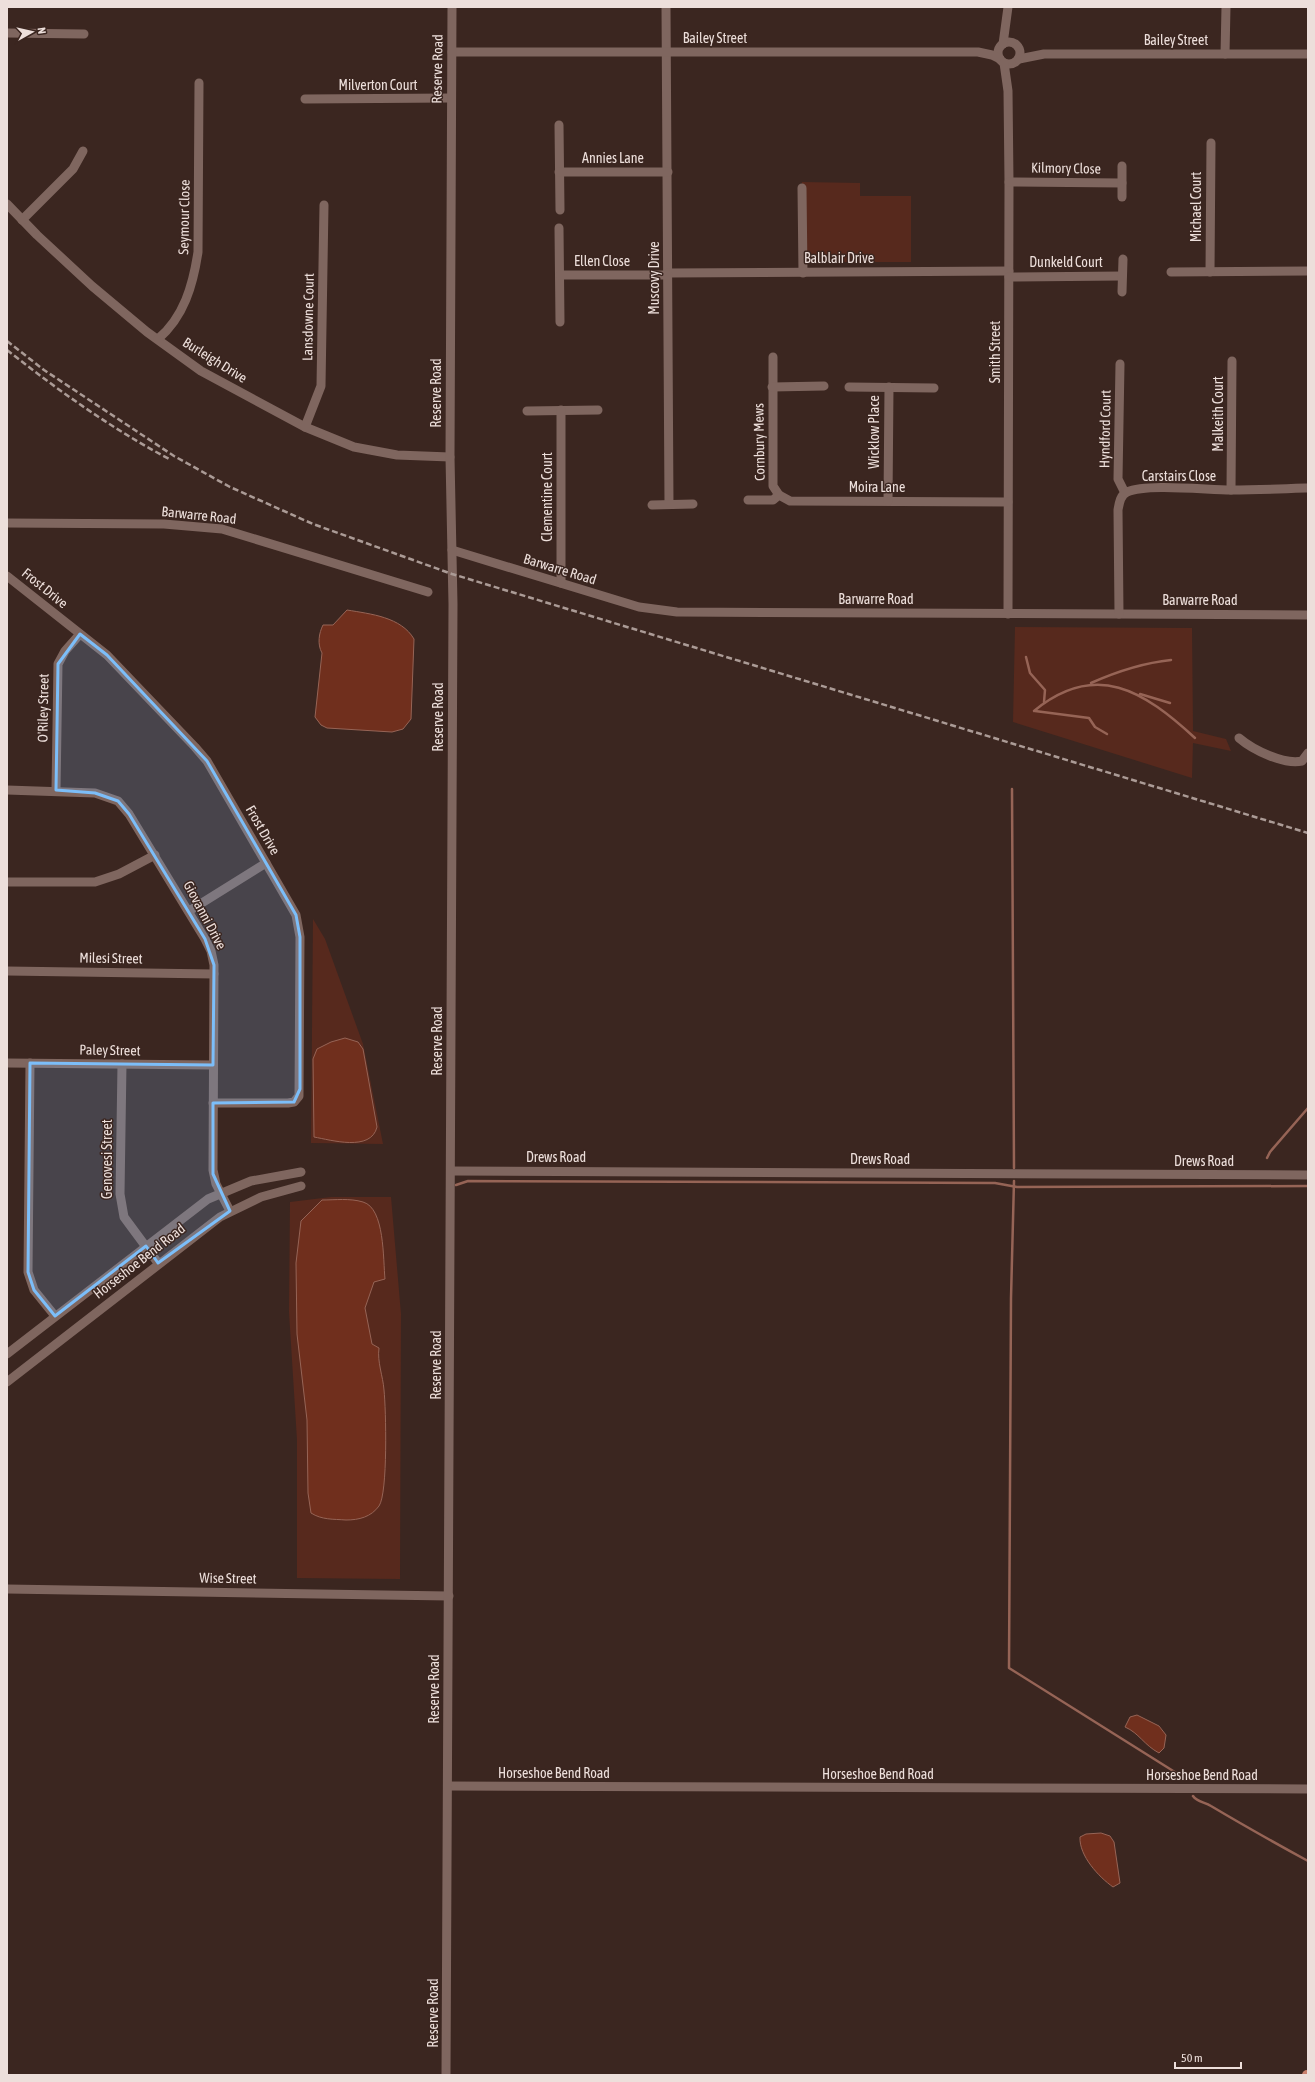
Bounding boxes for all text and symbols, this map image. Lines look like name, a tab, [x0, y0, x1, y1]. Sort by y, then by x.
north arrow	[12, 12, 52, 52]
text: N	[36, 27, 48, 35]
street label: Bailey Street	[683, 30, 747, 46]
street label: Bailey Street	[1144, 32, 1208, 48]
street label: Reserve Road	[428, 34, 446, 104]
street label: Milverton Court	[339, 77, 418, 93]
street label: Annies Lane	[582, 150, 644, 166]
street label: Kilmory Close	[1031, 159, 1101, 177]
street label: Michael Court	[1188, 172, 1204, 242]
street label: Seymour Close	[175, 179, 193, 255]
street label: Muscovy Drive	[646, 241, 662, 315]
street label: Balblair Drive	[804, 250, 874, 266]
street label: Ellen Close	[574, 253, 630, 269]
street label: Dunkeld Court	[1029, 254, 1103, 270]
street label: Lansdowne Court	[299, 273, 317, 361]
street label: Smith Street	[987, 321, 1003, 383]
street label: Burleigh Drive	[180, 334, 250, 386]
street label: Reserve Road	[428, 358, 444, 428]
street label: Malkeith Court	[1210, 376, 1226, 452]
street label: Hyndford Court	[1096, 390, 1114, 468]
street label: Wicklow Place	[866, 395, 882, 469]
street label: Cornbury Mews	[750, 403, 768, 481]
street label: Clementine Court	[539, 452, 555, 542]
street label: Carstairs Close	[1142, 468, 1216, 484]
street label: Moira Lane	[849, 479, 905, 495]
street label: Barwarre Road	[161, 503, 237, 527]
street label: Barwarre Road	[522, 550, 598, 588]
street label: Frost Drive	[19, 565, 71, 611]
street label: Barwarre Road	[838, 591, 914, 607]
street label: Barwarre Road	[1162, 592, 1238, 608]
street label: O'Riley Street	[34, 673, 52, 743]
street label: Reserve Road	[430, 682, 446, 752]
street label: Frost Drive	[243, 803, 283, 857]
street label: Giovanni Drive	[180, 878, 230, 952]
street label: Milesi Street	[79, 949, 143, 967]
street label: Reserve Road	[429, 1006, 445, 1076]
street label: Paley Street	[79, 1041, 141, 1059]
street label: Genovesi Street	[99, 1119, 115, 1199]
street label: Drews Road	[526, 1149, 586, 1165]
street label: Drews Road	[850, 1151, 910, 1167]
street label: Drews Road	[1174, 1153, 1234, 1169]
street label: Horseshoe Bend Road	[90, 1220, 188, 1302]
street label: Reserve Road	[428, 1330, 444, 1400]
street label: Wise Street	[199, 1570, 257, 1586]
street label: Reserve Road	[426, 1654, 442, 1724]
street label: Horseshoe Bend Road	[498, 1765, 610, 1781]
street label: Horseshoe Bend Road	[822, 1766, 934, 1782]
street label: Horseshoe Bend Road	[1146, 1767, 1258, 1783]
street label: Reserve Road	[425, 1978, 441, 2048]
scale bar	[1175, 2044, 1241, 2070]
text: 50 m	[1181, 2051, 1203, 2065]

